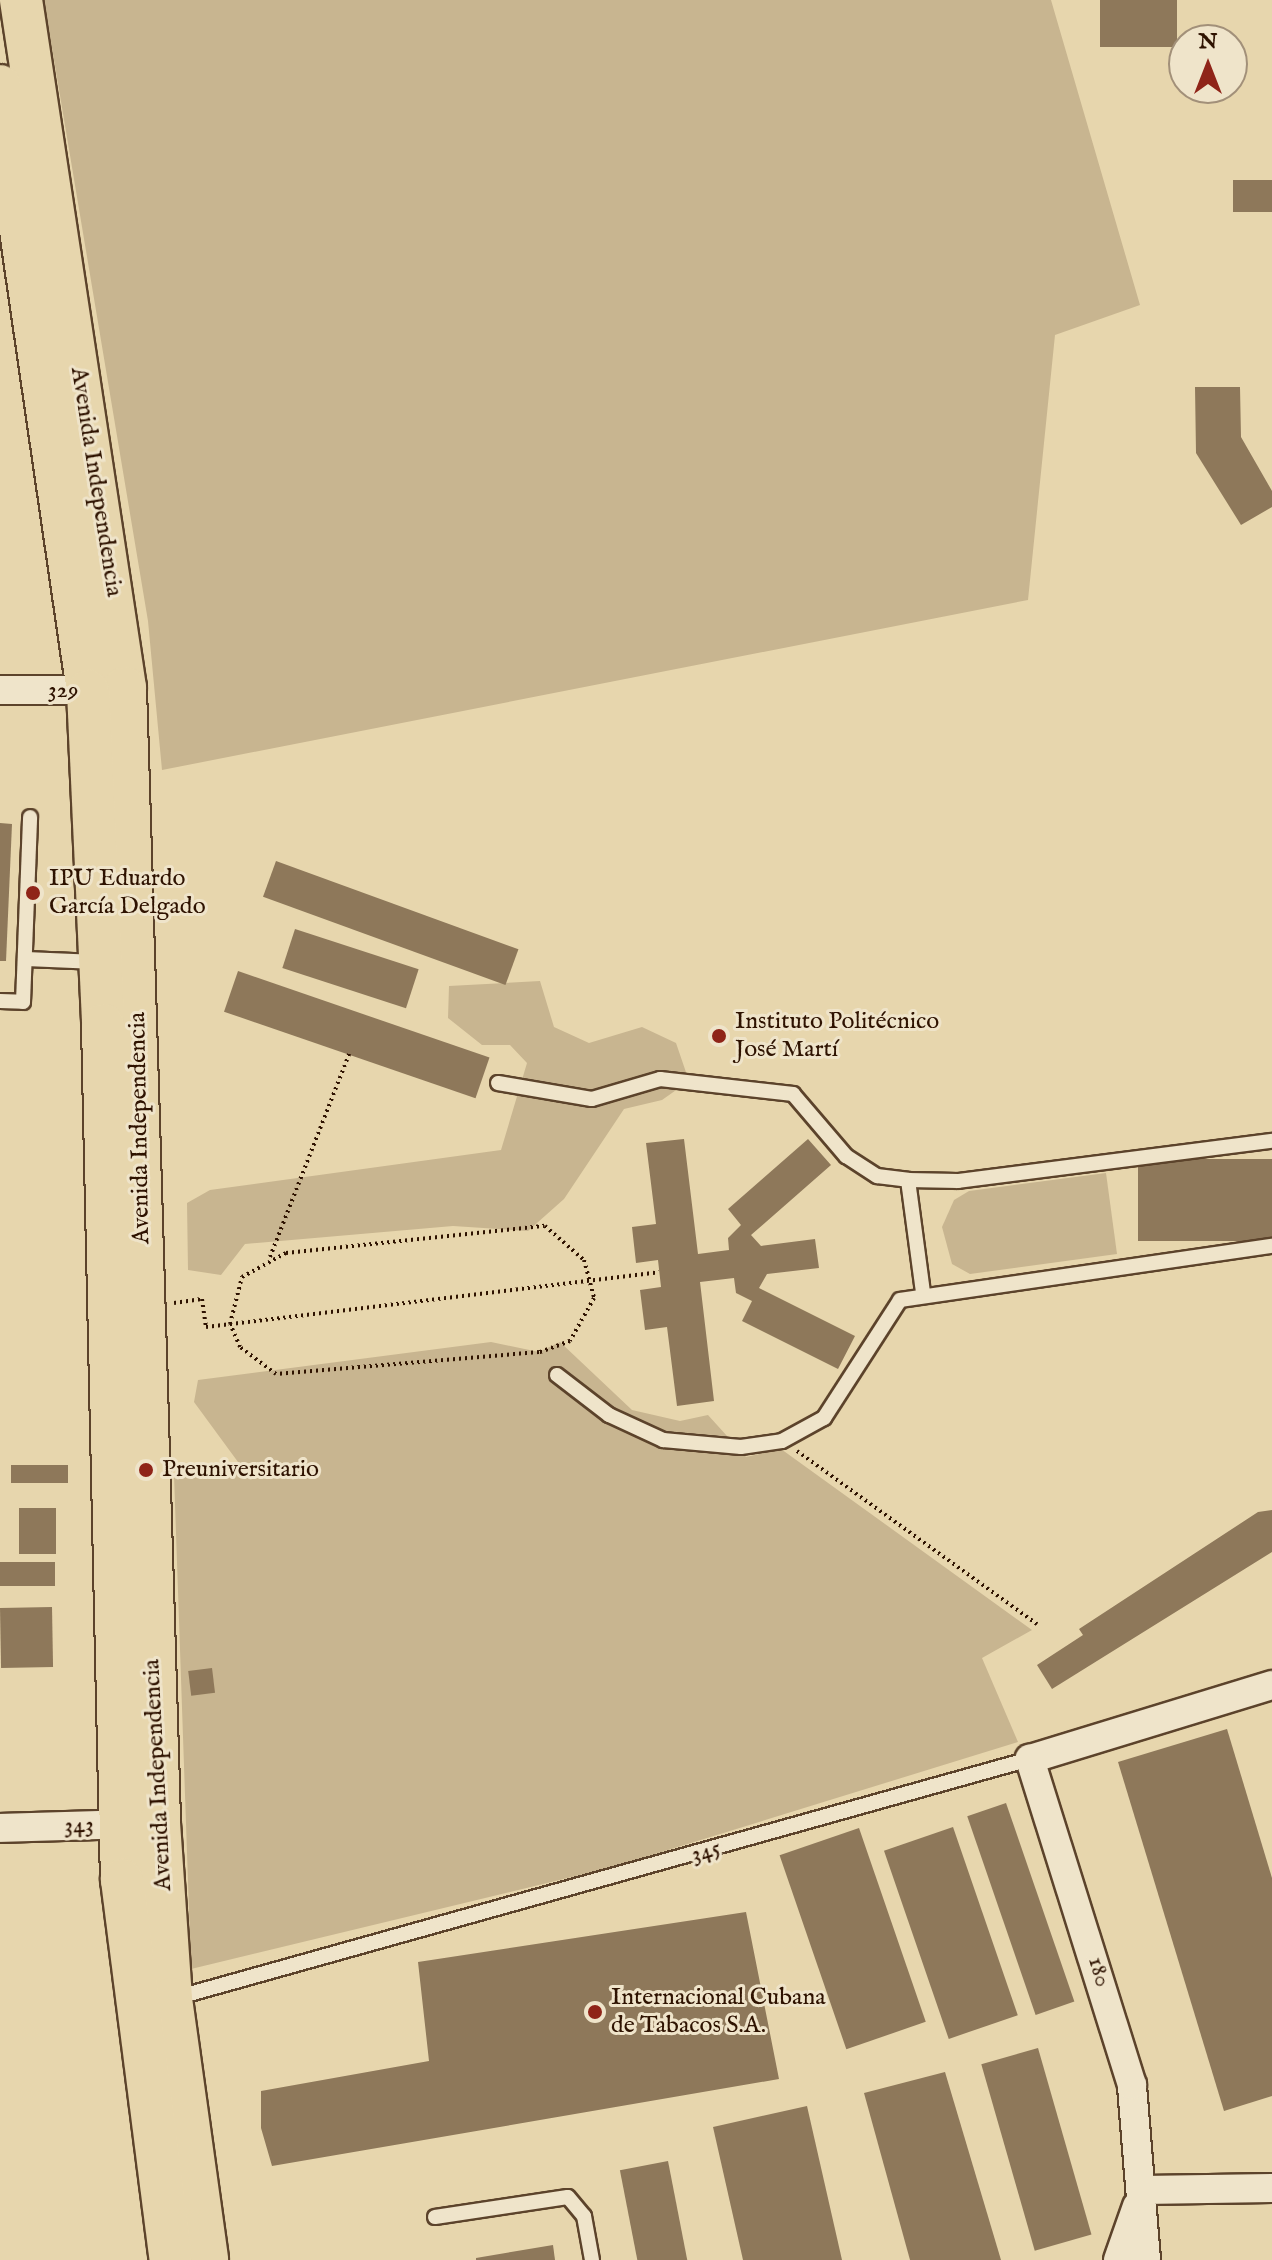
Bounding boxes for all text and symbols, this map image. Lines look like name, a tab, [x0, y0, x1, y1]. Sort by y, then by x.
north arrow	[1168, 24, 1248, 104]
text: N	[1198, 28, 1218, 56]
street label: Avenida Independencia	[64, 365, 128, 599]
street label: 329	[48, 677, 78, 705]
place label: IPU Eduardo García Delgado	[49, 865, 206, 921]
marker: IPU Eduardo García Delgado	[24, 884, 42, 902]
place label: Instituto Politécnico José Martí	[735, 1008, 939, 1064]
street label: Avenida Independencia	[124, 1012, 156, 1244]
marker: Instituto Politécnico José Martí	[710, 1027, 728, 1045]
place label: Preuniversitario	[162, 1456, 319, 1484]
marker: Preuniversitario	[137, 1461, 155, 1479]
street label: Avenida Independencia	[138, 1658, 178, 1892]
street label: 343	[64, 1811, 94, 1841]
street label: 345	[688, 1834, 724, 1870]
street label: 180	[1081, 1954, 1117, 1990]
place label: Internacional Cubana de Tabacos S.A.	[611, 1984, 826, 2040]
marker: Internacional Cubana de Tabacos S.A.	[586, 2003, 604, 2021]

